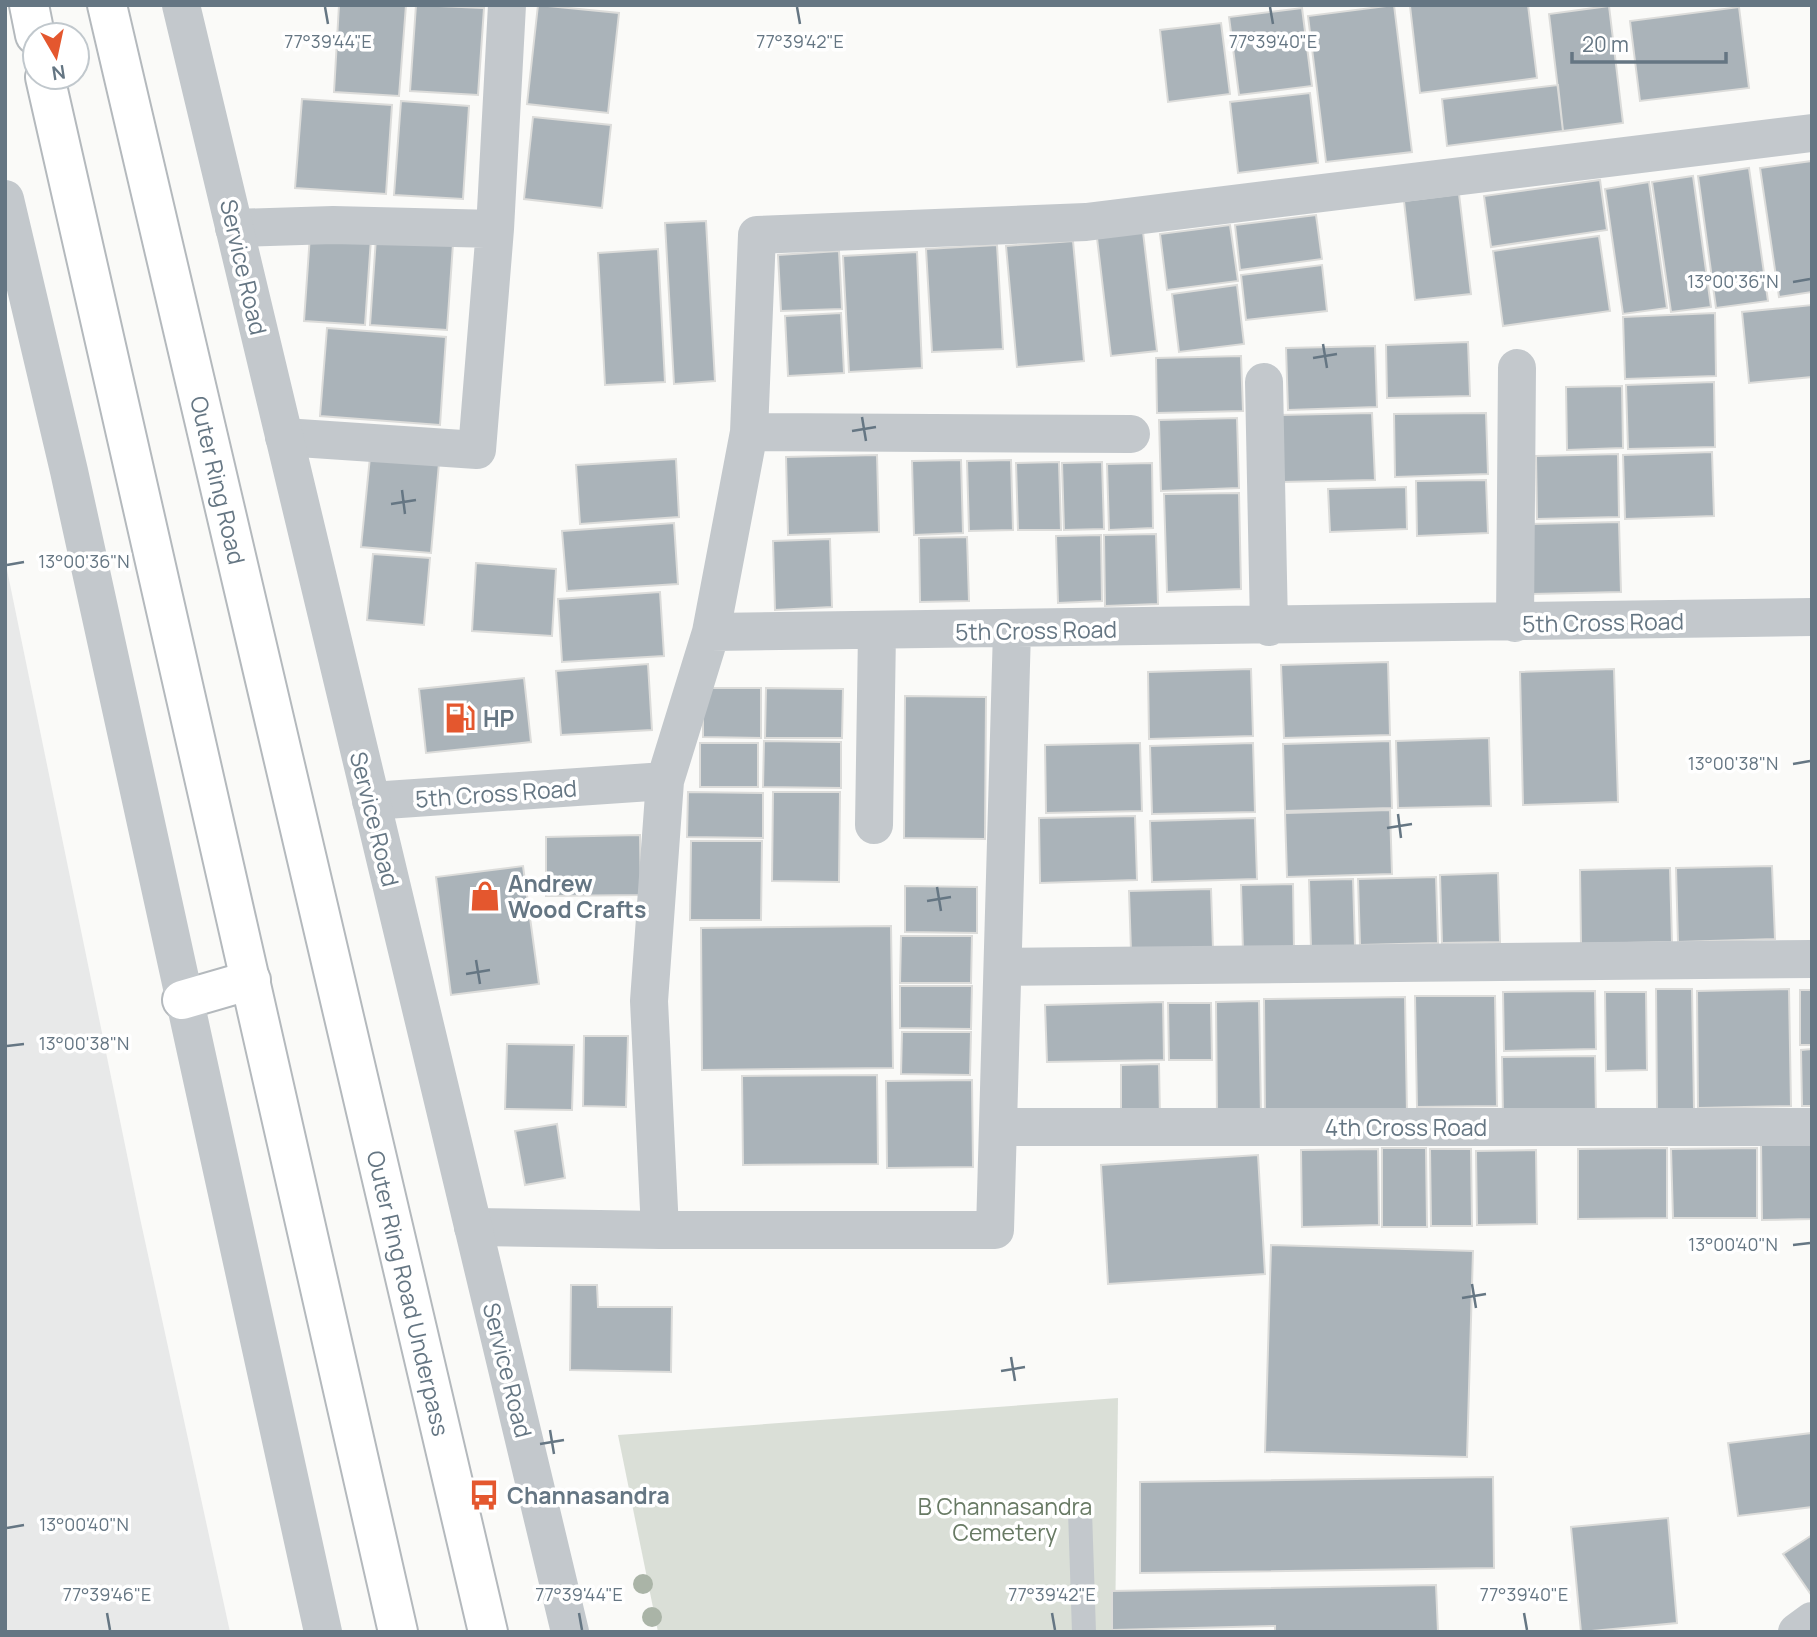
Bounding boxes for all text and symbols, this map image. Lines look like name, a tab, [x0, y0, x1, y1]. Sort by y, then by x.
north arrow	[21, 21, 91, 91]
scale bar	[1572, 21, 1726, 65]
text: 77°39'44"E	[284, 29, 372, 53]
text: 77°39'42"E	[756, 29, 844, 53]
text: 77°39'40"E	[1229, 29, 1317, 53]
text: 20 m	[1582, 30, 1629, 58]
text: N	[50, 59, 67, 87]
street label: Service Road	[213, 196, 275, 338]
text: 13°00'36"N	[1687, 269, 1779, 293]
street label: Outer Ring Road	[183, 393, 253, 567]
text: 13°00'36"N	[38, 549, 130, 573]
street label: 5th Cross Road	[1522, 605, 1684, 639]
street label: 5th Cross Road	[955, 613, 1117, 647]
fuel station icon: HP	[443, 701, 477, 735]
place label: HP	[483, 702, 514, 734]
street label: Service Road	[343, 748, 407, 890]
text: 13°00'38"N	[1688, 751, 1778, 775]
street label: 5th Cross Road	[414, 771, 578, 815]
place label: Andrew Wood Crafts	[508, 867, 647, 925]
shop icon: Andrew Wood Crafts	[468, 879, 502, 913]
text: 13°00'38"N	[39, 1031, 129, 1055]
street label: 4th Cross Road	[1325, 1111, 1487, 1143]
street label: Outer Ring Road Underpass	[360, 1147, 458, 1439]
text: 13°00'40"N	[1688, 1232, 1778, 1256]
street label: Service Road	[476, 1299, 540, 1441]
bus stop icon: Channasandra	[467, 1478, 501, 1512]
place label: Channasandra	[507, 1479, 670, 1511]
park label: B Channasandra Cemetery	[918, 1490, 1092, 1548]
text: 13°00'40"N	[39, 1512, 129, 1536]
text: 77°39'46"E	[63, 1582, 151, 1606]
text: 77°39'44"E	[535, 1582, 623, 1606]
text: 77°39'42"E	[1008, 1582, 1096, 1606]
text: 77°39'40"E	[1480, 1582, 1568, 1606]

